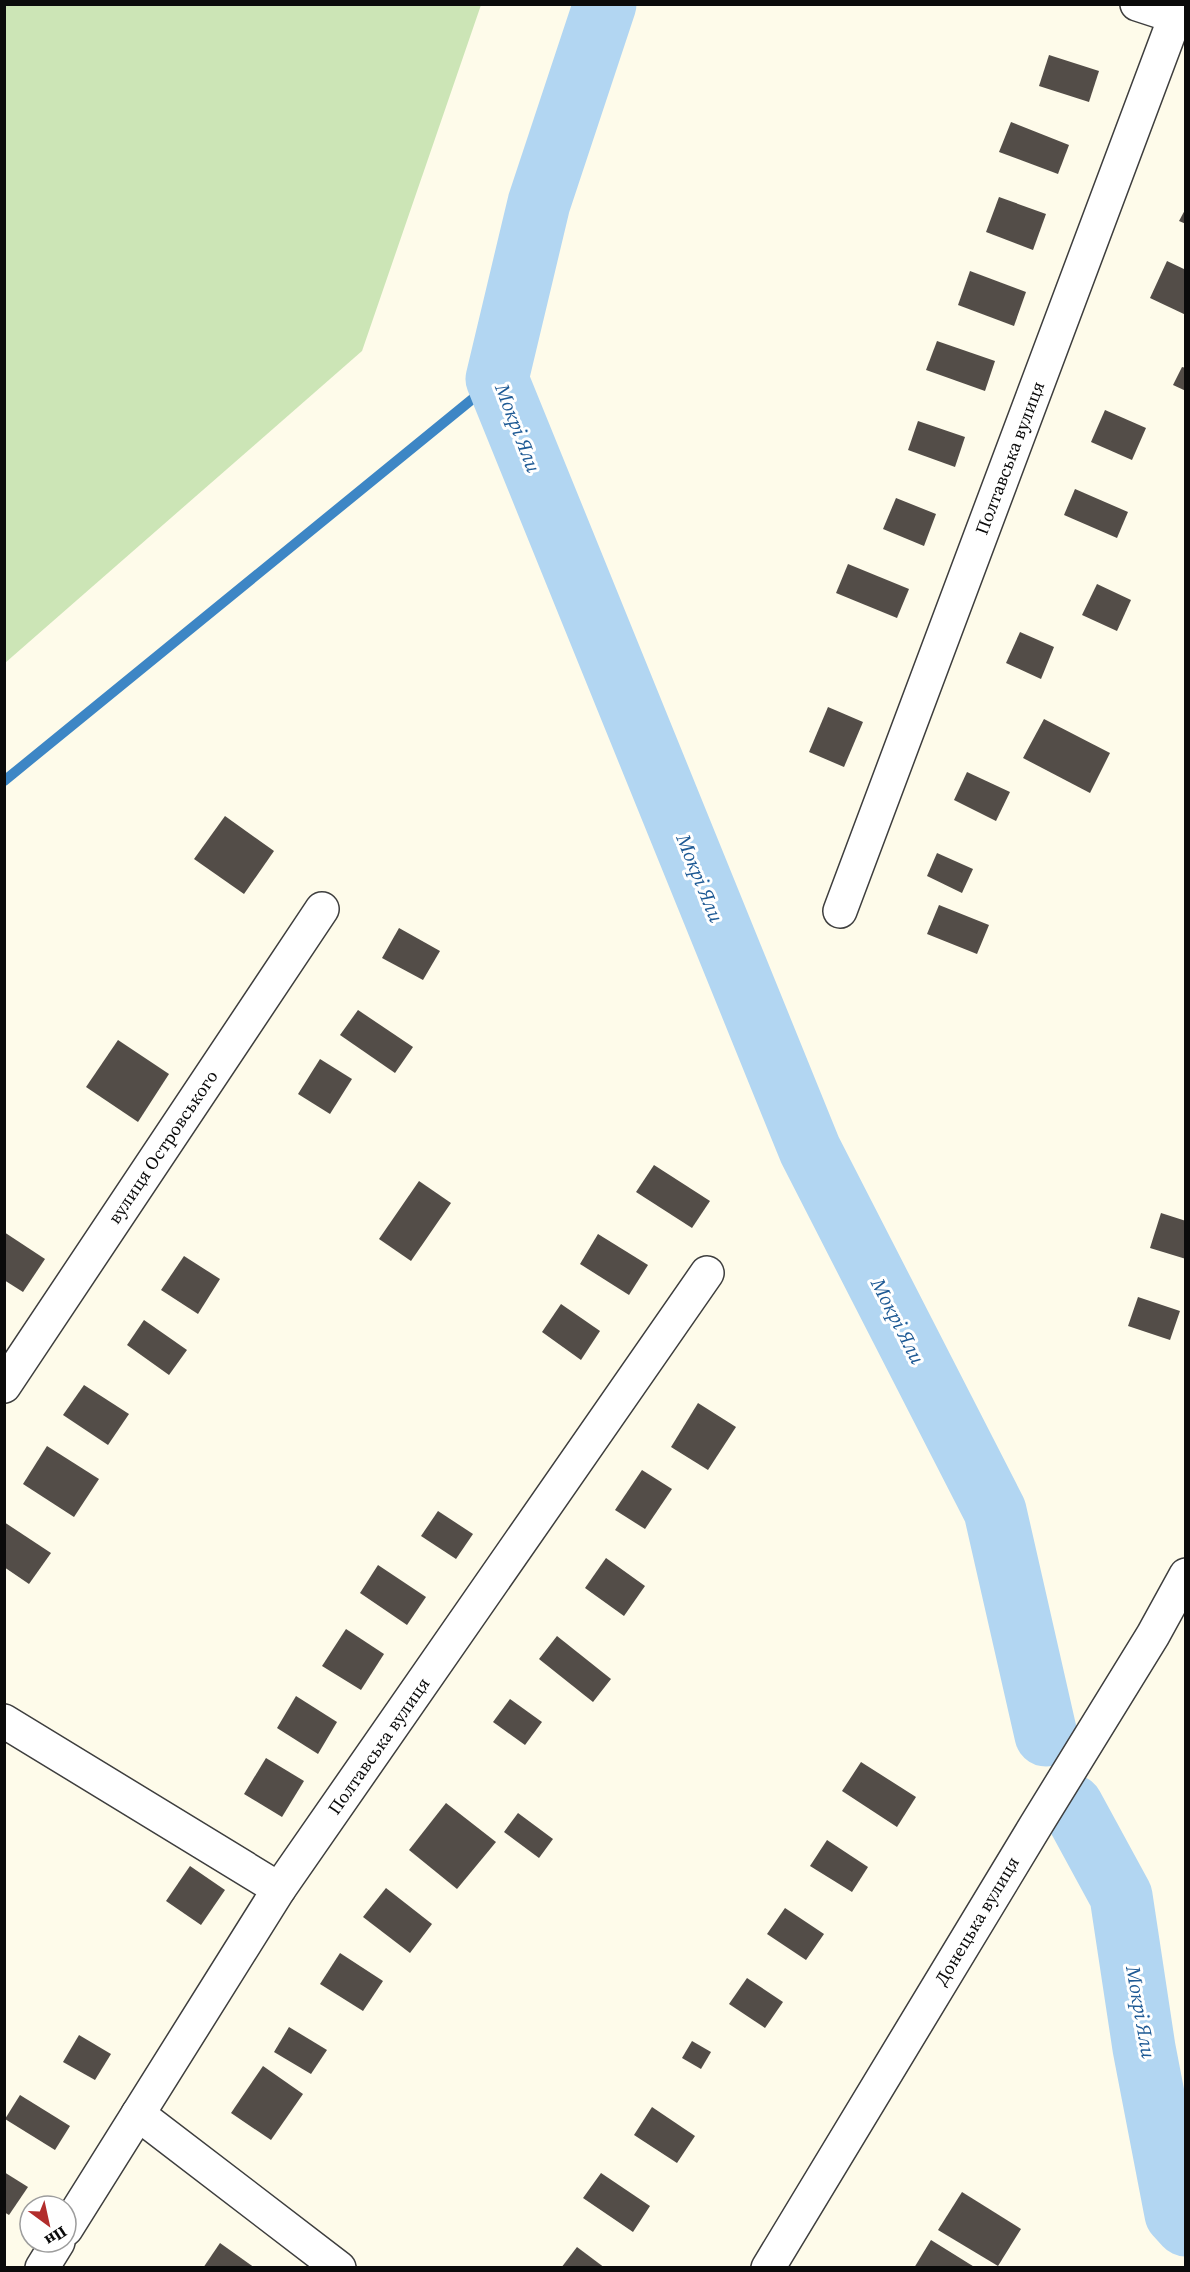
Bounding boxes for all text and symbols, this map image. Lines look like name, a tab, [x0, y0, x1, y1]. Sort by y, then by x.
street label: Полтавська вулиця	[969, 377, 1050, 538]
water label: Мокрі Яли	[488, 379, 548, 477]
water label: Мокрі Яли	[669, 829, 731, 927]
street label: вулиця Островського	[102, 1065, 223, 1229]
water label: Мокрі Яли	[864, 1272, 932, 1369]
street label: Полтавська вулиця	[322, 1672, 435, 1819]
street label: Донецька вулиця	[928, 1852, 1025, 1990]
water label: Мокрі Яли	[1119, 1963, 1163, 2061]
north arrow	[18, 2194, 78, 2254]
text: Пн	[41, 2221, 72, 2252]

